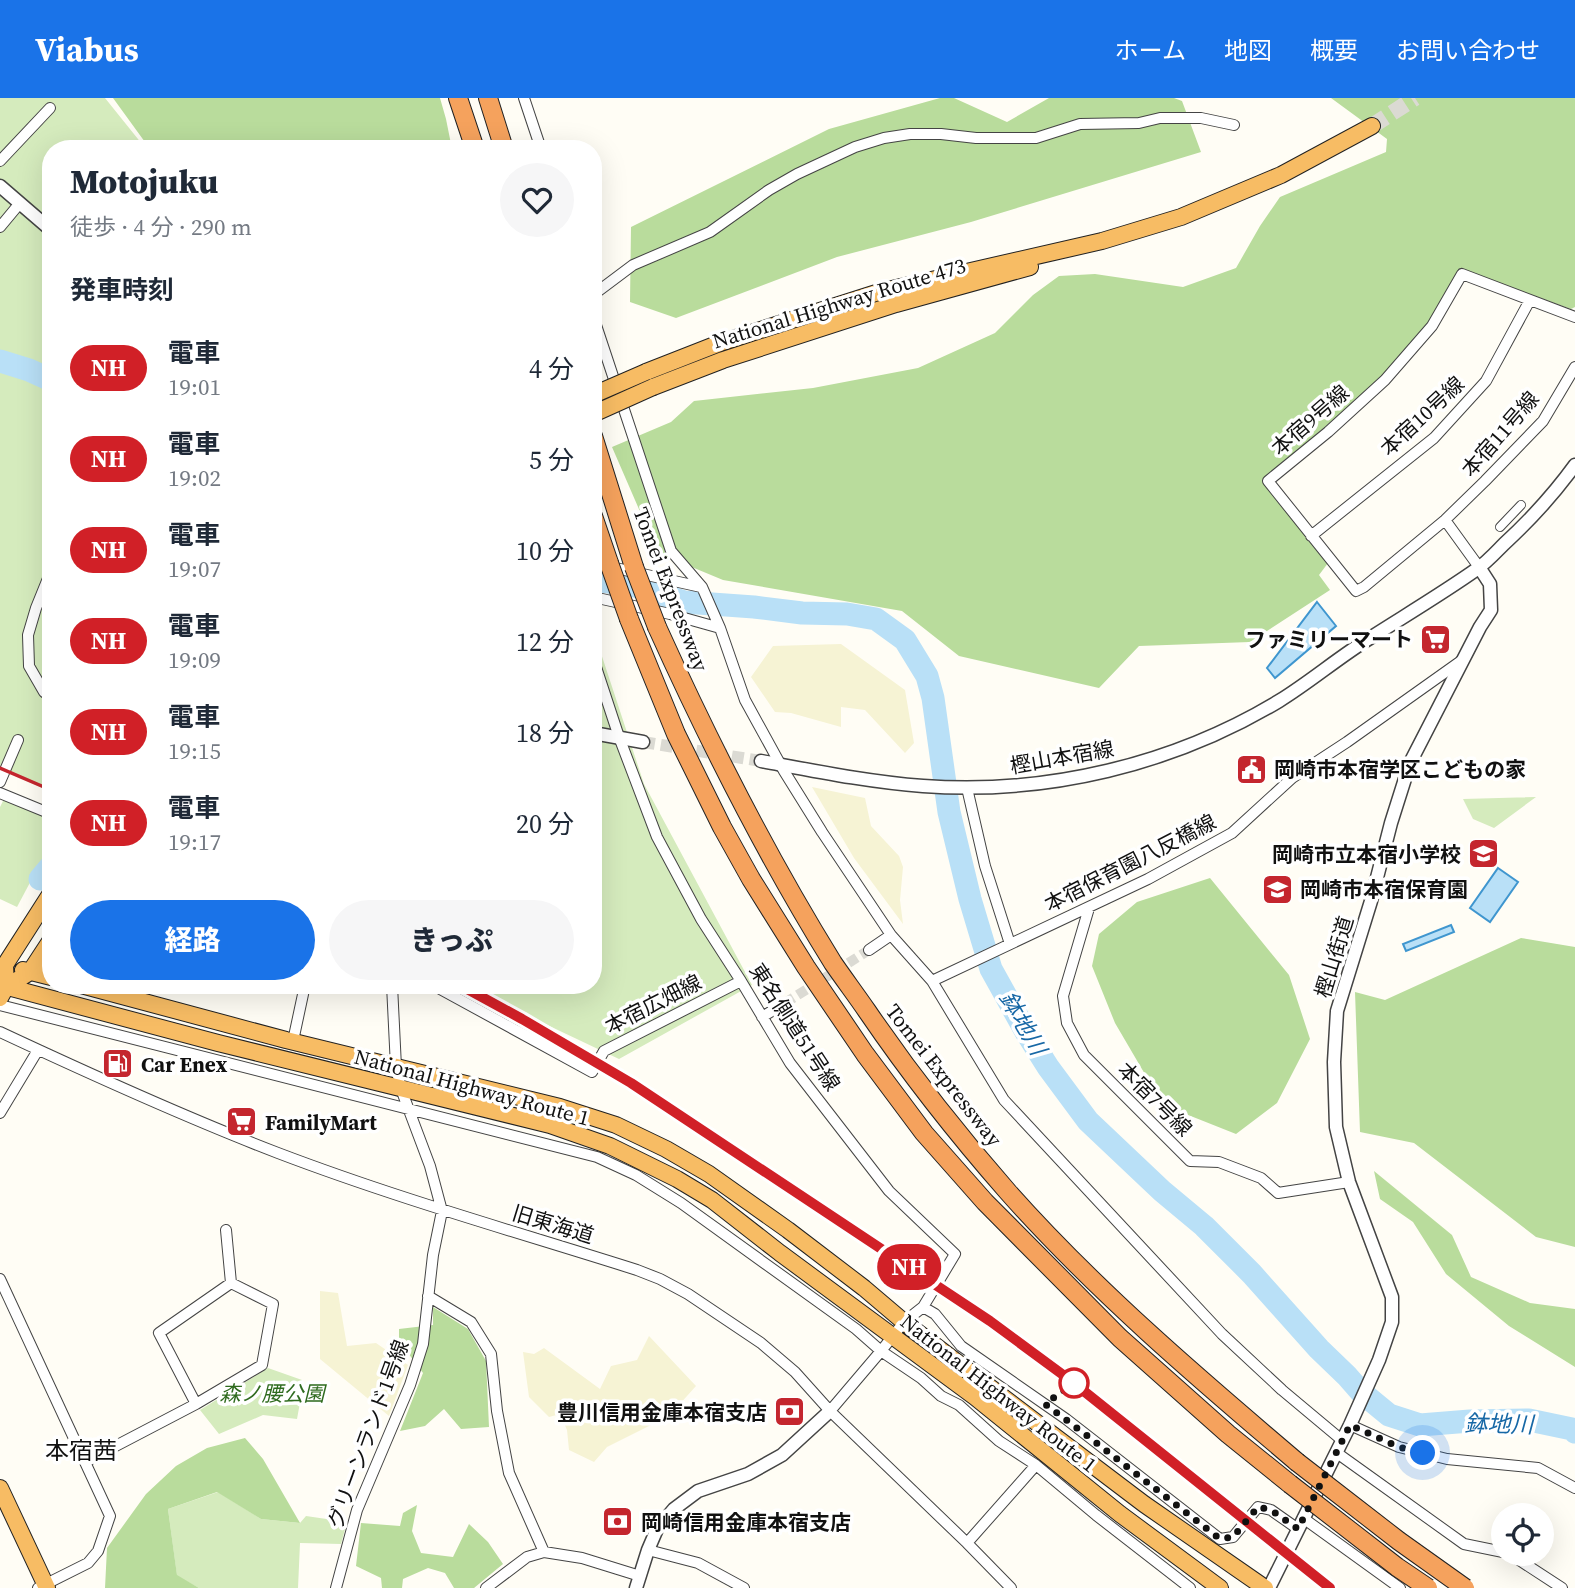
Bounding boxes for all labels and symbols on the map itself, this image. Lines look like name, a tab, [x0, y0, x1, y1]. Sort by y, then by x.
street label: National Highway Route 473	[709, 251, 969, 355]
street label: 本宿10号線	[1374, 370, 1470, 462]
street label: 本宿9号線	[1265, 378, 1355, 462]
street label: 本宿11号線	[1455, 385, 1545, 483]
street label: Tomei Expressway	[626, 503, 716, 675]
supermarket icon: ファミリーマート	[1419, 622, 1453, 656]
place label: ファミリーマート	[1245, 625, 1413, 654]
street label: 樫山本宿線	[1008, 734, 1116, 780]
public building icon: 岡崎市本宿学区こどもの家	[1234, 752, 1268, 786]
place label: 岡崎市本宿学区こどもの家	[1274, 755, 1526, 784]
street label: 本宿保育園八反橋線	[1039, 807, 1221, 919]
school or university icon: 岡崎市立本宿小学校	[1467, 837, 1501, 871]
place label: 岡崎市立本宿小学校	[1272, 840, 1461, 869]
school or university icon: 岡崎市本宿保育園	[1260, 872, 1294, 906]
place label: 岡崎市本宿保育園	[1300, 875, 1468, 904]
street label: 樫山街道	[1308, 913, 1360, 1001]
street label: 東名側道51号線	[743, 957, 847, 1097]
street label: 本宿広畑線	[600, 967, 706, 1041]
water label: 鉢地川	[992, 985, 1056, 1063]
street label: Tomei Expressway	[879, 998, 1009, 1153]
street label: National Highway Route 1	[351, 1042, 593, 1132]
fuel station icon: Car Enex	[101, 1047, 135, 1081]
place label: Car Enex	[141, 1050, 228, 1079]
street label: 本宿7号線	[1111, 1055, 1199, 1143]
supermarket icon: FamilyMart	[225, 1105, 259, 1139]
place label: FamilyMart	[265, 1108, 377, 1137]
street label: 旧東海道	[509, 1198, 597, 1250]
line badge: NH	[878, 1244, 940, 1290]
street label: National Highway Route 1	[895, 1307, 1103, 1479]
street label: グリーンランド1号線	[320, 1336, 416, 1532]
unlabelled marker	[1059, 1368, 1089, 1398]
park label: 森ノ腰公園	[220, 1379, 327, 1408]
bank icon: 豊川信用金庫本宿支店	[773, 1395, 807, 1429]
place label: 豊川信用金庫本宿支店	[557, 1398, 767, 1427]
water label: 鉢地川	[1464, 1407, 1537, 1441]
district label: 本宿茜	[45, 1434, 117, 1467]
your location	[1405, 1435, 1440, 1470]
bank icon: 岡崎信用金庫本宿支店	[601, 1505, 635, 1539]
place label: 岡崎信用金庫本宿支店	[641, 1508, 851, 1537]

